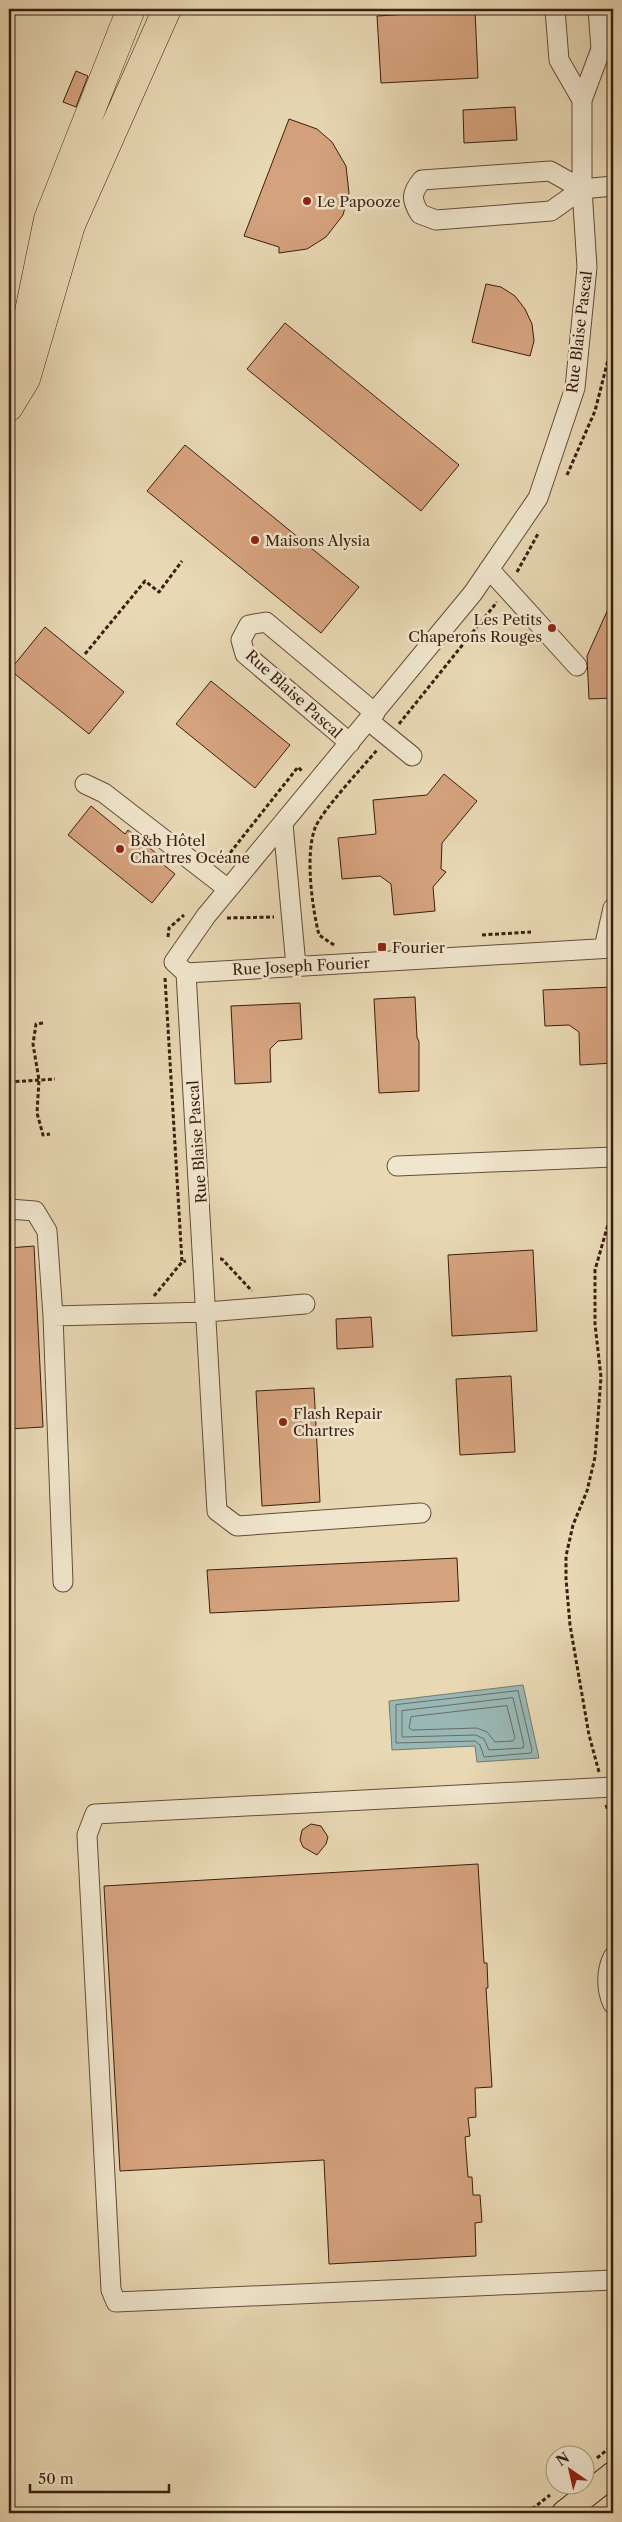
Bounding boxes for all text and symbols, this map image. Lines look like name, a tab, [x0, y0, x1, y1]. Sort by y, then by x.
place label: Le Papooze	[317, 192, 401, 211]
marker: Le Papooze	[301, 195, 313, 207]
street label: Rue Blaise Pascal	[562, 269, 596, 394]
place label: Maisons Alysia	[265, 531, 370, 550]
marker: Maisons Alysia	[249, 534, 261, 546]
place label: Les Petits Chaperons Rouges	[408, 610, 542, 646]
marker: Les Petits Chaperons Rouges	[546, 622, 558, 634]
street label: Rue Blaise Pascal	[242, 646, 347, 743]
place label: B&b Hôtel Chartres Océane	[130, 831, 250, 867]
marker: B&b Hôtel Chartres Océane	[114, 843, 126, 855]
place label: Fourier	[392, 938, 446, 957]
marker: Fourier	[376, 941, 388, 953]
street label: Rue Joseph Fourier	[232, 953, 371, 979]
street label: Rue Blaise Pascal	[183, 1079, 211, 1204]
place label: Flash Repair Chartres	[293, 1404, 383, 1440]
marker: Flash Repair Chartres	[277, 1416, 289, 1428]
north arrow	[544, 2444, 594, 2494]
text: N	[553, 2448, 573, 2470]
scale bar	[30, 2462, 169, 2494]
text: 50 m	[38, 2469, 74, 2488]

